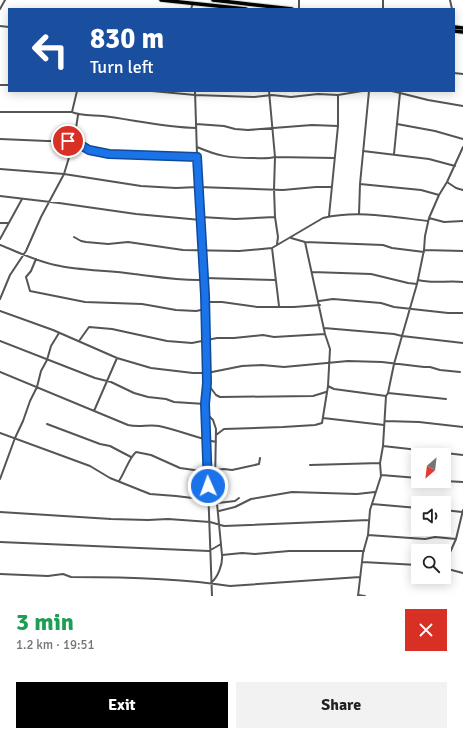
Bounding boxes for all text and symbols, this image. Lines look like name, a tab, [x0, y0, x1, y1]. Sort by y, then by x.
text: 830 m	[90, 22, 164, 56]
icon: left	[24, 24, 76, 76]
text: Turn left	[90, 56, 153, 78]
pin	[51, 124, 85, 158]
icon: arrive	[57, 130, 79, 152]
north arrow	[411, 448, 451, 488]
map controls	[411, 448, 451, 584]
position arrow	[187, 465, 229, 507]
button: sound	[411, 496, 451, 536]
button: search	[411, 544, 451, 584]
text: 3 min	[16, 607, 74, 637]
button: close	[405, 609, 447, 651]
text: 1.2 km · 19:51	[16, 637, 94, 653]
button: Exit	[16, 682, 228, 728]
button: Share	[236, 682, 447, 728]

